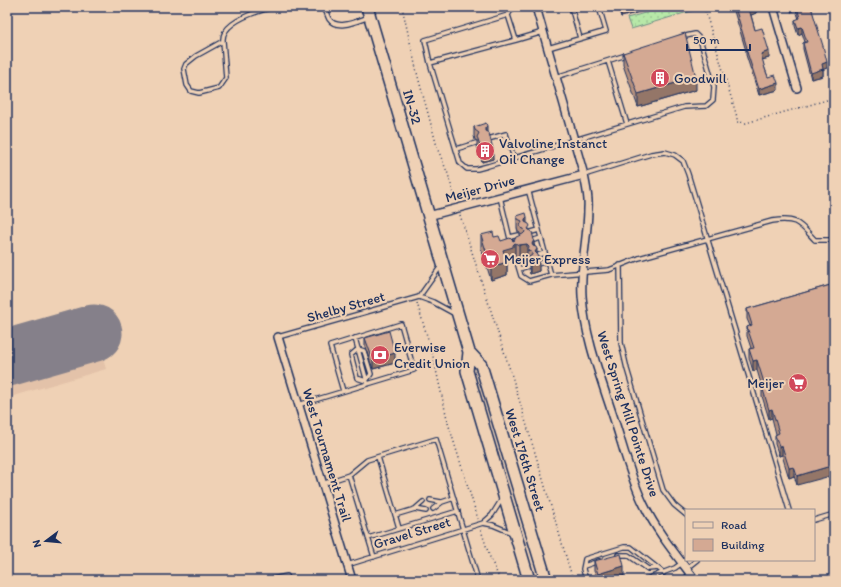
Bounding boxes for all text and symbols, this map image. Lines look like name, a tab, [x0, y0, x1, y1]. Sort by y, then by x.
scale bar	[687, 26, 750, 52]
text: 50 m	[693, 33, 719, 47]
building icon: Goodwill	[649, 67, 671, 89]
place label: Goodwill	[674, 70, 727, 87]
street label: IN-32	[399, 88, 425, 127]
place label: Valvoline Instanct Oil Change	[499, 135, 607, 168]
building icon: Valvoline Instanct Oil Change	[474, 140, 496, 162]
street label: Meijer Drive	[443, 171, 517, 206]
supermarket icon: Meijer Express	[479, 248, 501, 270]
place label: Meijer Express	[504, 251, 590, 268]
street label: Shelby Street	[305, 288, 387, 326]
street label: West Spring Mill Pointe Drive	[593, 329, 663, 499]
place label: Everwise Credit Union	[394, 339, 471, 372]
bank icon: Everwise Credit Union	[369, 344, 391, 366]
supermarket icon: Meijer	[787, 372, 809, 394]
place label: Meijer	[747, 375, 785, 392]
street label: West Tournament Trail	[299, 386, 355, 524]
street label: West 176th Street	[501, 406, 549, 514]
legend	[685, 509, 815, 561]
street label: Gravel Street	[371, 513, 453, 553]
text: Road	[721, 518, 747, 532]
north arrow	[26, 521, 66, 561]
text: N	[30, 538, 44, 549]
text: Building	[721, 538, 765, 552]

